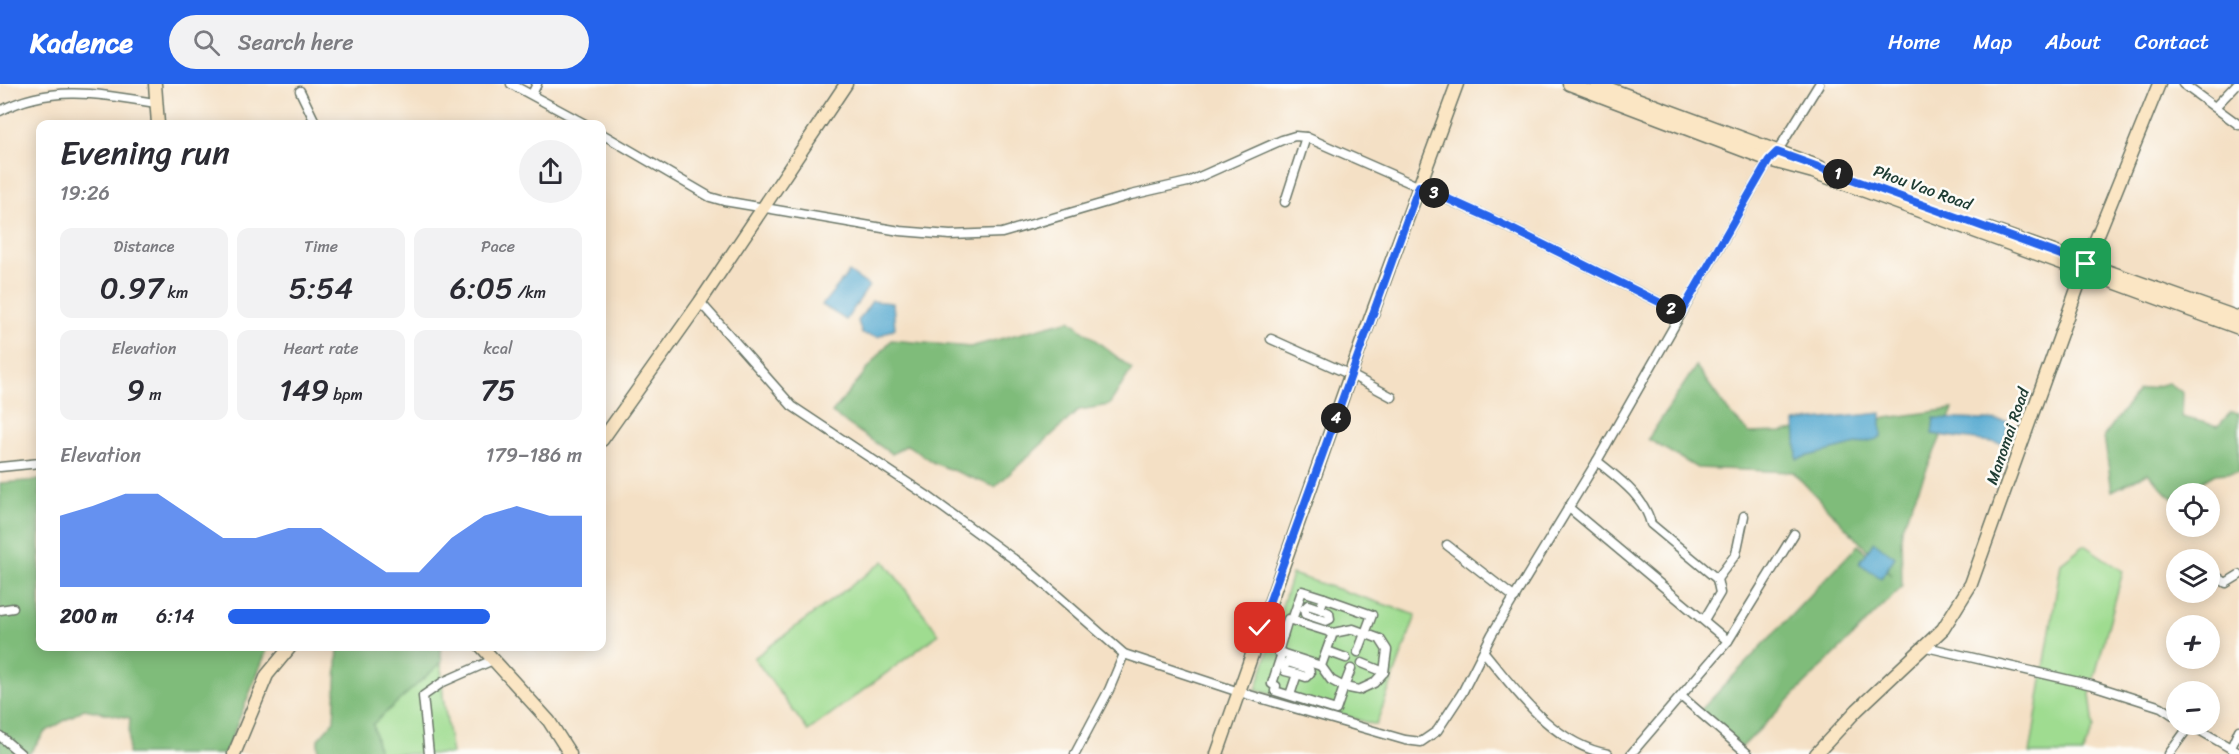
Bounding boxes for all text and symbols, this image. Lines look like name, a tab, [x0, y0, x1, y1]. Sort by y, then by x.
search box	[169, 15, 589, 69]
text: Kadence	[30, 18, 133, 67]
text: Search here	[238, 23, 354, 62]
text: Home	[1888, 23, 1940, 61]
text: Map	[1973, 23, 2012, 61]
text: About	[2045, 23, 2102, 61]
text: Contact	[2135, 23, 2209, 61]
icon: search	[190, 26, 223, 59]
text: Evening run	[60, 124, 230, 182]
button: share	[519, 140, 582, 203]
street label: Phou Vao Road	[1870, 156, 1978, 219]
pin: 1	[1823, 159, 1853, 189]
text: 1	[1835, 159, 1841, 188]
text: 19:26	[60, 176, 110, 211]
pin: 3	[1419, 178, 1449, 208]
text: 3	[1430, 178, 1438, 207]
text: Distance	[114, 232, 174, 261]
text: Time	[304, 232, 338, 261]
text: Pace	[481, 232, 515, 261]
pin	[2060, 238, 2111, 289]
icon: arrive	[2069, 247, 2102, 280]
text: 0.97	[100, 261, 163, 315]
text: 5:54	[289, 261, 353, 315]
text: 6:05	[450, 261, 513, 315]
text: km	[163, 278, 188, 307]
text: /km	[513, 278, 546, 307]
pin: 2	[1656, 294, 1686, 324]
text: 2	[1666, 294, 1676, 323]
text: Elevation	[112, 334, 176, 363]
text: Heart rate	[283, 334, 359, 363]
text: kcal	[483, 334, 513, 363]
text: 9	[127, 363, 145, 417]
text: 149	[279, 363, 329, 417]
text: 75	[480, 363, 516, 417]
text: m	[145, 380, 161, 409]
text: bpm	[329, 380, 363, 409]
street label: Manomai Road	[1977, 382, 2038, 489]
pin: 4	[1321, 403, 1351, 433]
text: 4	[1331, 403, 1341, 432]
text: Elevation	[60, 438, 141, 473]
text: 179–186 m	[486, 438, 582, 473]
map controls	[2166, 483, 2220, 735]
button: locate	[2166, 483, 2220, 537]
button: layers	[2166, 549, 2220, 603]
text: 200 m	[60, 599, 117, 634]
text: 6:14	[156, 599, 194, 634]
pin	[1234, 602, 1285, 653]
icon: check	[1243, 611, 1276, 644]
button: +	[2166, 615, 2220, 669]
button: −	[2166, 681, 2220, 735]

